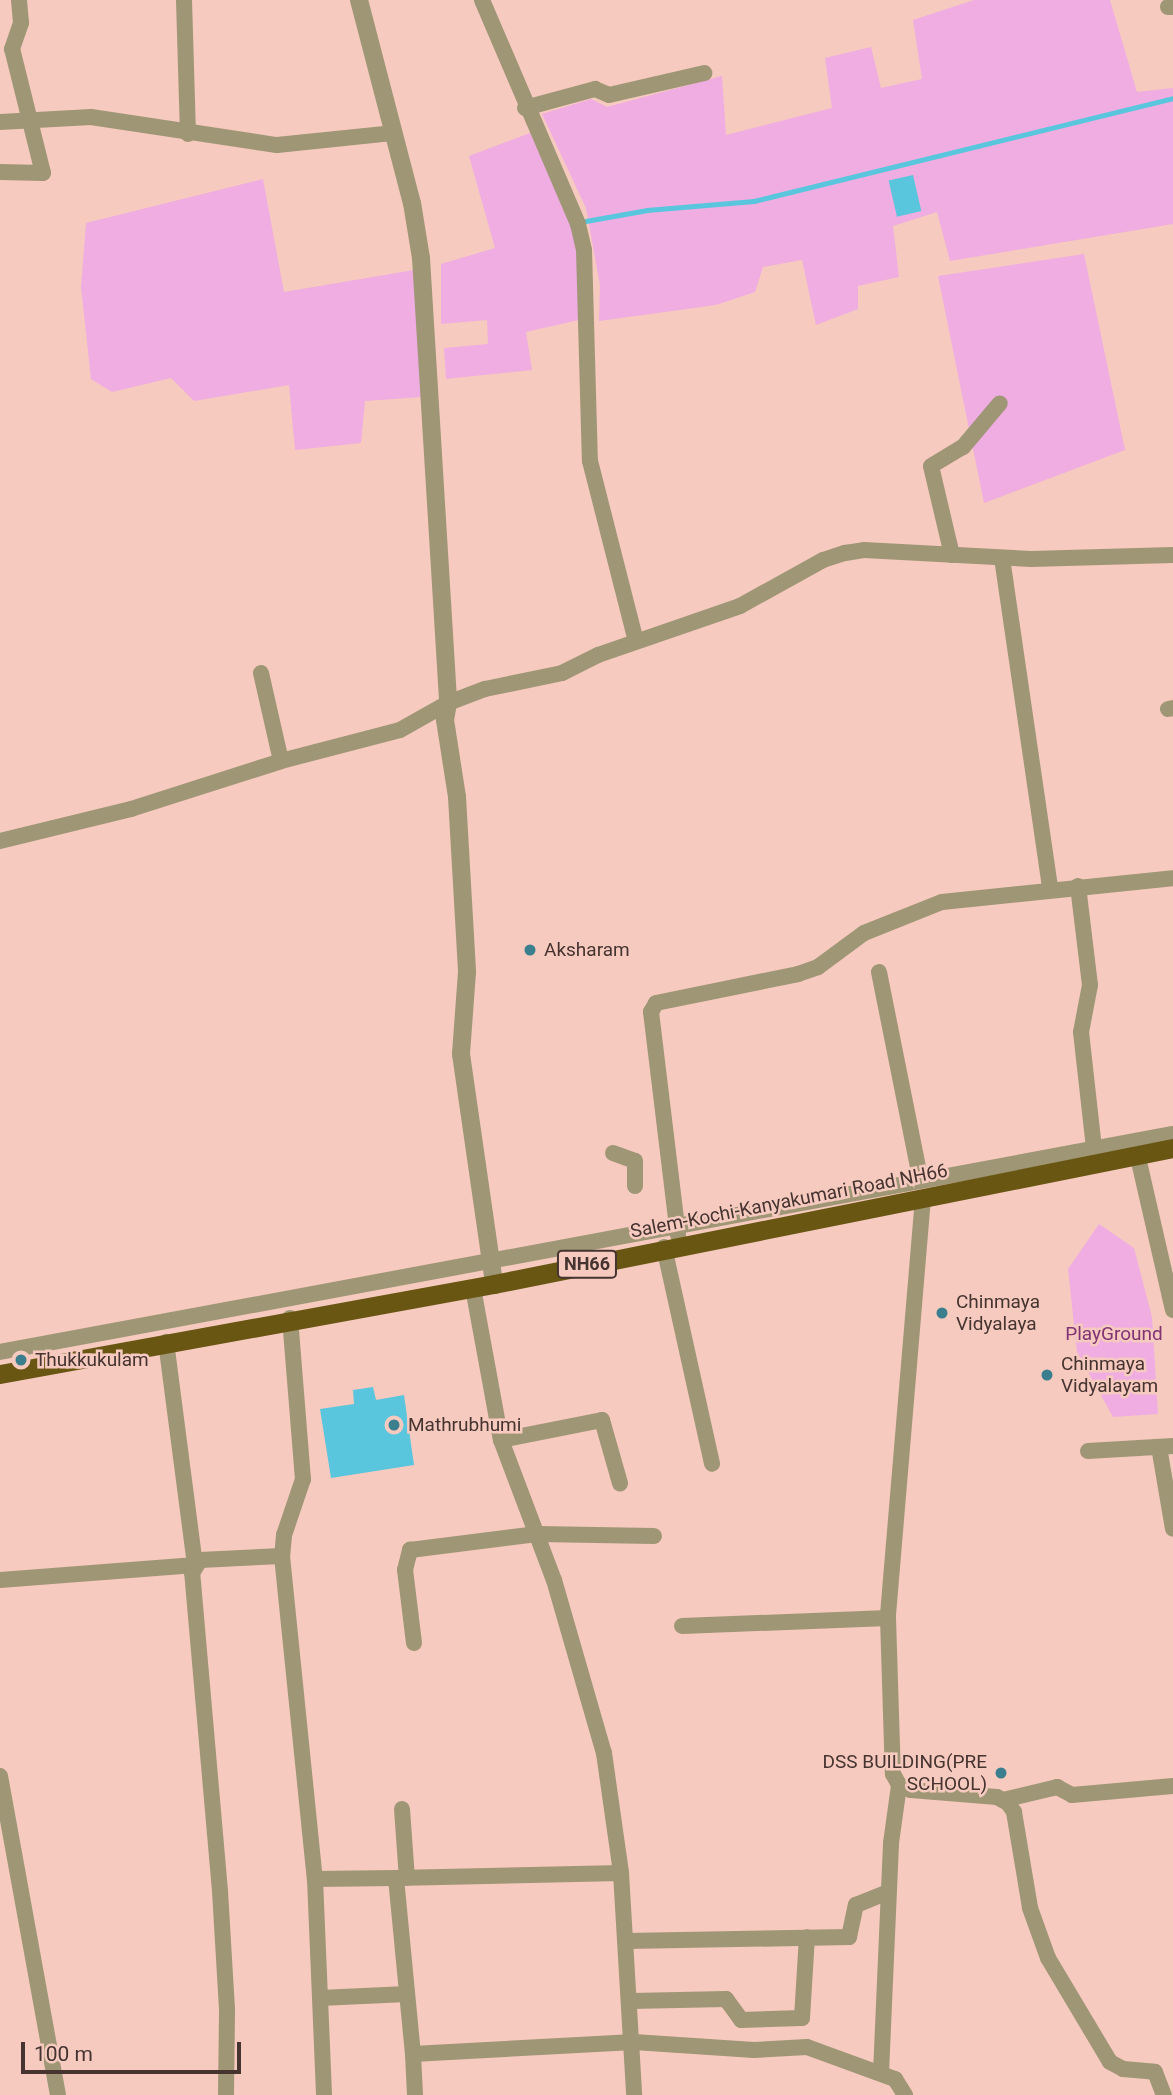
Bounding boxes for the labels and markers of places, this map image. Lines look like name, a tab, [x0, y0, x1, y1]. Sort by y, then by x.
place label: Aksharam	[544, 939, 630, 961]
marker: Aksharam	[522, 942, 538, 958]
place label: Chinmaya Vidyalaya	[956, 1291, 1040, 1335]
marker: Chinmaya Vidyalaya	[934, 1305, 950, 1321]
place label: Thukkukulam	[35, 1349, 149, 1371]
marker: Thukkukulam	[13, 1352, 29, 1368]
place label: Chinmaya Vidyalayam	[1061, 1353, 1158, 1397]
marker: Chinmaya Vidyalayam	[1039, 1367, 1055, 1383]
place label: Mathrubhumi	[408, 1414, 521, 1436]
marker: Mathrubhumi	[386, 1417, 402, 1433]
place label: DSS BUILDING(PRE SCHOOL)	[823, 1751, 987, 1795]
marker: DSS BUILDING(PRE SCHOOL)	[993, 1765, 1009, 1781]

